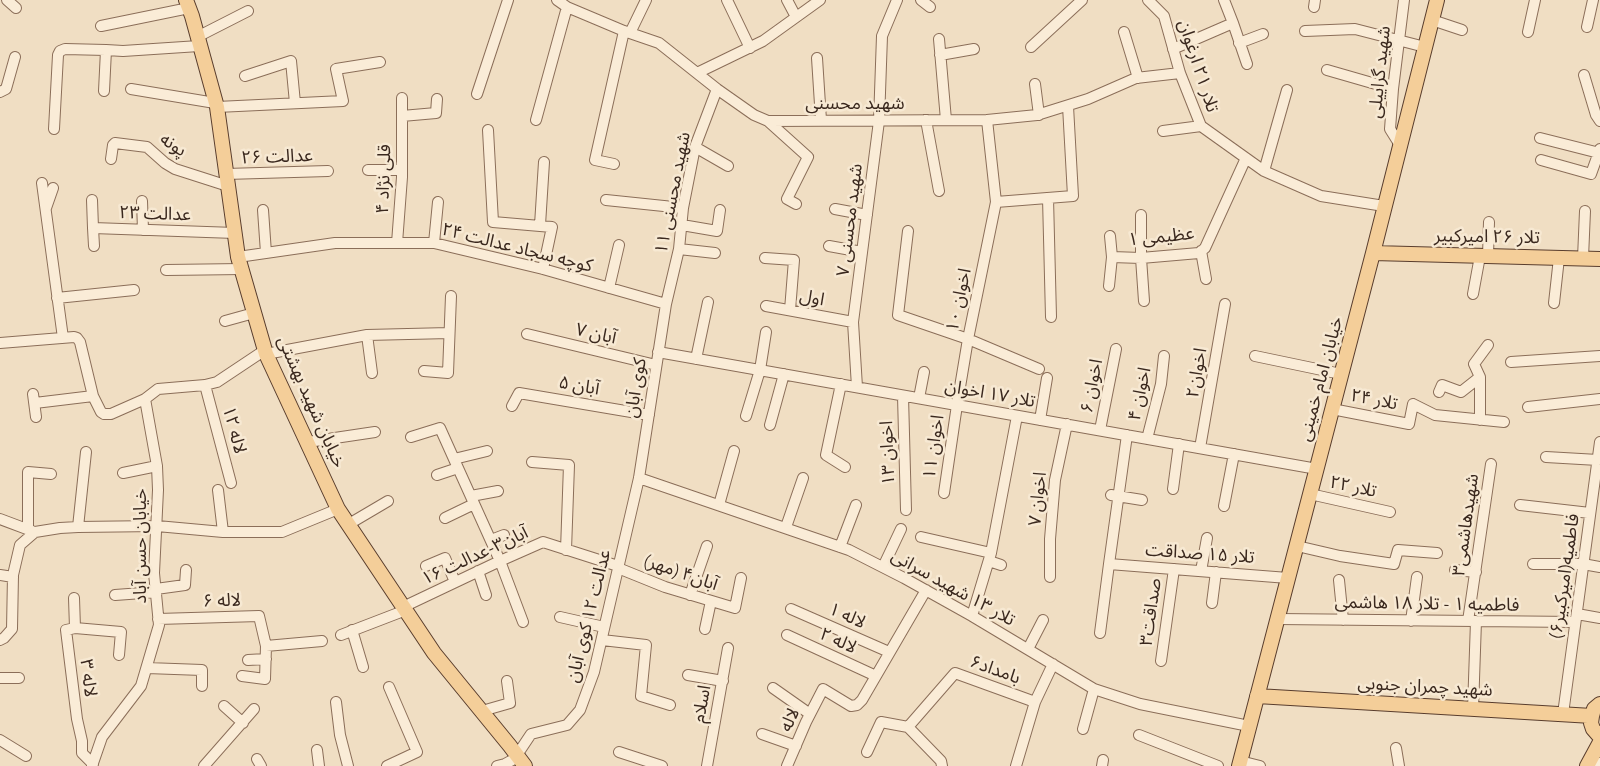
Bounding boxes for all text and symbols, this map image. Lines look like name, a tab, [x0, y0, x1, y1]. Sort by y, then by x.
street label: تلار ۲۱ ارغوان	[1173, 17, 1223, 115]
street label: شهید گراییلی	[1364, 25, 1396, 119]
street label: شهید محسنی	[805, 93, 905, 115]
street label: پونه	[156, 128, 190, 162]
street label: شهید محسنی ۱۱	[651, 130, 695, 256]
street label: قلی نژاد ۴	[372, 144, 396, 214]
street label: عدالت ۲۶	[241, 145, 313, 169]
street label: شهید محسنی ۷	[832, 162, 868, 278]
street label: عدالت ۲۳	[119, 202, 191, 226]
street label: کوچه سجاد عدالت ۲۴	[439, 219, 595, 277]
street label: عظیمی ۱	[1127, 223, 1195, 251]
street label: تلار ۲۶ امیرکبیر	[1434, 225, 1540, 249]
street label: اخوان ۱۰	[942, 266, 976, 334]
street label: اول	[798, 285, 826, 311]
street label: خیابان امام خمینی	[1294, 314, 1348, 444]
street label: آبان ۷	[574, 319, 618, 349]
street label: خیابان شهید بهشتی	[272, 333, 350, 471]
street label: اخوان۲	[1182, 346, 1212, 400]
street label: کوی آبان	[621, 357, 651, 419]
street label: اخوان ۶	[1076, 357, 1108, 415]
street label: اخوان ۴	[1124, 365, 1156, 423]
street label: آبان ۵	[557, 372, 601, 400]
street label: تلار ۱۷ اخوان	[943, 375, 1037, 413]
street label: تلار ۲۴	[1349, 385, 1399, 415]
street label: لاله ۱۲	[217, 404, 251, 456]
street label: اخوان ۱۱	[919, 413, 949, 481]
street label: اخوان ۱۳	[876, 420, 900, 486]
street label: اخوان ۷	[1024, 471, 1052, 527]
street label: تلار ۲۲	[1328, 472, 1378, 502]
street label: شهیدهاشمی۳	[1448, 472, 1484, 578]
street label: خیابان حسن آباد	[130, 488, 152, 604]
street label: فاطمیه(امیرکبیر۶)	[1546, 512, 1584, 640]
street label: آبان۳-عدالت ۱۶	[418, 522, 532, 590]
street label: تلار ۱۵ صداقت	[1145, 539, 1255, 569]
street label: تلار ۱۳ شهید سرانی	[887, 545, 1019, 631]
street label: عدالت ۱۲ کوی آبان	[562, 547, 616, 685]
street label: آبان۴ (مهر)	[641, 550, 721, 596]
street label: صداقت۳	[1136, 577, 1166, 647]
street label: لاله ۶	[202, 590, 242, 612]
street label: فاطمیه ۱ - تلار ۱۸ هاشمی	[1334, 592, 1520, 616]
street label: لاله ۱	[825, 598, 869, 634]
street label: لاله ۲	[816, 623, 860, 659]
street label: بامداد۶	[967, 651, 1023, 689]
street label: لاله ۳	[75, 658, 101, 698]
street label: شهید چمران جنوبی	[1357, 673, 1493, 701]
street label: اسلام	[688, 683, 716, 725]
street label: لاله	[775, 705, 805, 735]

